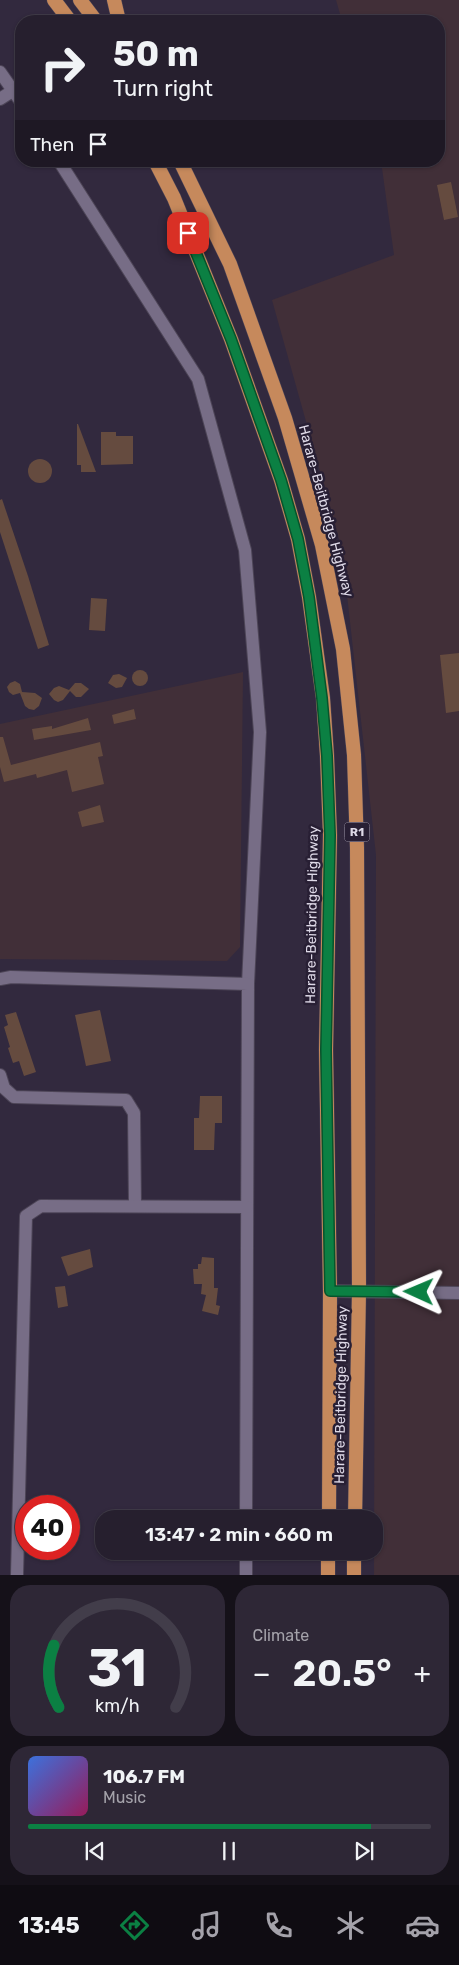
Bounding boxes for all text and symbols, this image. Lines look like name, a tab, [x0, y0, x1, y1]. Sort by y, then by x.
text: 50 m	[113, 33, 199, 75]
icon: right	[30, 35, 95, 100]
text: Turn right	[113, 75, 213, 102]
icon: arrive	[84, 130, 112, 158]
text: Then	[30, 133, 74, 156]
pin	[167, 212, 209, 254]
icon: arrive	[174, 219, 202, 247]
street label: Harare-Beitbridge Highway	[295, 423, 357, 599]
road number: R1	[344, 822, 370, 842]
street label: Harare-Beitbridge Highway	[302, 826, 322, 1004]
position arrow	[392, 1265, 444, 1317]
street label: Harare-Beitbridge Highway	[331, 1306, 351, 1484]
speed limit sign: 40	[15, 1495, 80, 1560]
text: 13:47 · 2 min · 660 m	[145, 1523, 333, 1546]
text: Climate	[253, 1626, 309, 1645]
text: 31	[88, 1637, 147, 1699]
text: 20.5°	[293, 1650, 392, 1696]
text: −	[253, 1657, 271, 1690]
text: +	[414, 1657, 431, 1690]
text: km/h	[95, 1695, 140, 1716]
text: 106.7 FM	[103, 1765, 185, 1788]
text: Music	[103, 1788, 146, 1807]
icon: previous	[81, 1837, 109, 1865]
icon: pause	[215, 1837, 243, 1865]
icon: next	[350, 1837, 378, 1865]
icon: directions	[117, 1908, 152, 1943]
icon: music	[189, 1908, 224, 1943]
icon: phone	[261, 1908, 296, 1943]
icon: climate	[333, 1908, 368, 1943]
icon: car	[405, 1908, 440, 1943]
text: 13:45	[19, 1912, 80, 1939]

